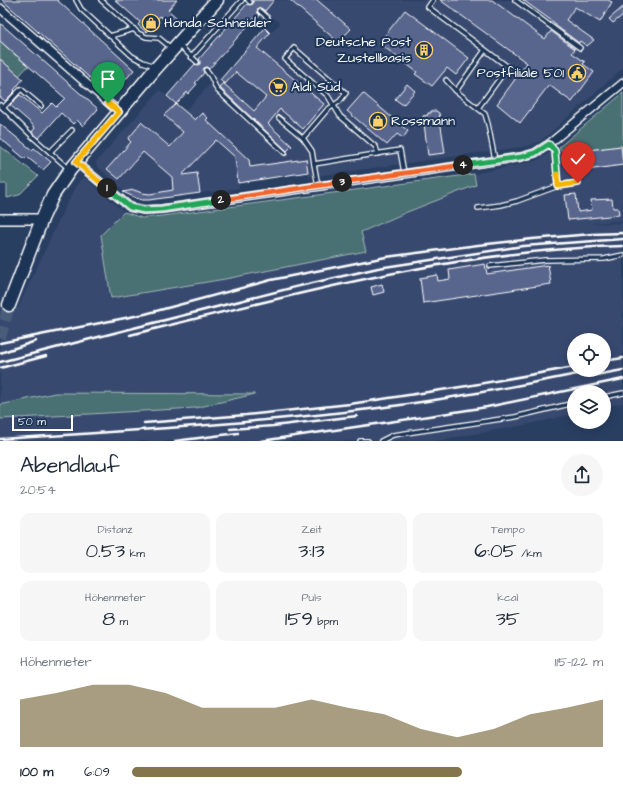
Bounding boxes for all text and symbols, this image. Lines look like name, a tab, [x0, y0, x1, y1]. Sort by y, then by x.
shop icon: Honda Schneider	[141, 13, 161, 33]
place label: Honda Schneider	[164, 13, 271, 33]
place label: Deutsche Post Zustellbasis	[316, 32, 411, 68]
building icon: Deutsche Post Zustellbasis	[414, 40, 434, 60]
pin	[91, 62, 125, 103]
place label: Postfiliale 501	[477, 63, 564, 83]
public building icon: Postfiliale 501	[567, 63, 587, 83]
icon: arrive	[97, 68, 119, 90]
supermarket icon: Aldi Süd	[268, 77, 288, 97]
place label: Aldi Süd	[291, 77, 340, 97]
shop icon: Rossmann	[368, 111, 388, 131]
place label: Rossmann	[391, 111, 455, 131]
pin	[561, 142, 595, 183]
icon: check	[567, 148, 589, 170]
pin: 4	[453, 155, 473, 175]
text: 4	[459, 157, 467, 172]
pin: 3	[332, 172, 352, 192]
text: 3	[339, 174, 345, 189]
pin: 1	[97, 178, 117, 198]
text: 1	[106, 180, 108, 195]
pin: 2	[211, 190, 231, 210]
text: 2	[218, 192, 224, 207]
map controls	[567, 333, 611, 429]
button: locate	[567, 333, 611, 377]
button: layers	[567, 385, 611, 429]
scale bar	[12, 413, 73, 432]
text: 50 m	[18, 414, 46, 429]
text: Abendlauf	[20, 450, 120, 481]
button: share	[561, 454, 603, 496]
text: 20:54	[20, 481, 56, 499]
text: Distanz	[98, 522, 133, 537]
text: Zeit	[301, 522, 322, 537]
text: Tempo	[491, 522, 525, 537]
text: 0.53	[85, 537, 125, 565]
text: 3:13	[298, 537, 325, 565]
text: 6:05	[474, 537, 517, 565]
text: km	[125, 546, 145, 561]
text: /km	[517, 546, 542, 561]
text: Höhenmeter	[85, 590, 146, 605]
text: Puls	[302, 590, 321, 605]
text: kcal	[497, 590, 518, 605]
text: 8	[102, 605, 115, 633]
text: 159	[285, 605, 313, 633]
text: 35	[496, 605, 520, 633]
text: m	[115, 614, 128, 629]
text: bpm	[313, 614, 338, 629]
text: Höhenmeter	[20, 653, 92, 671]
text: 115–122 m	[555, 653, 603, 671]
text: 100 m	[20, 763, 53, 781]
text: 6:09	[84, 763, 110, 781]

